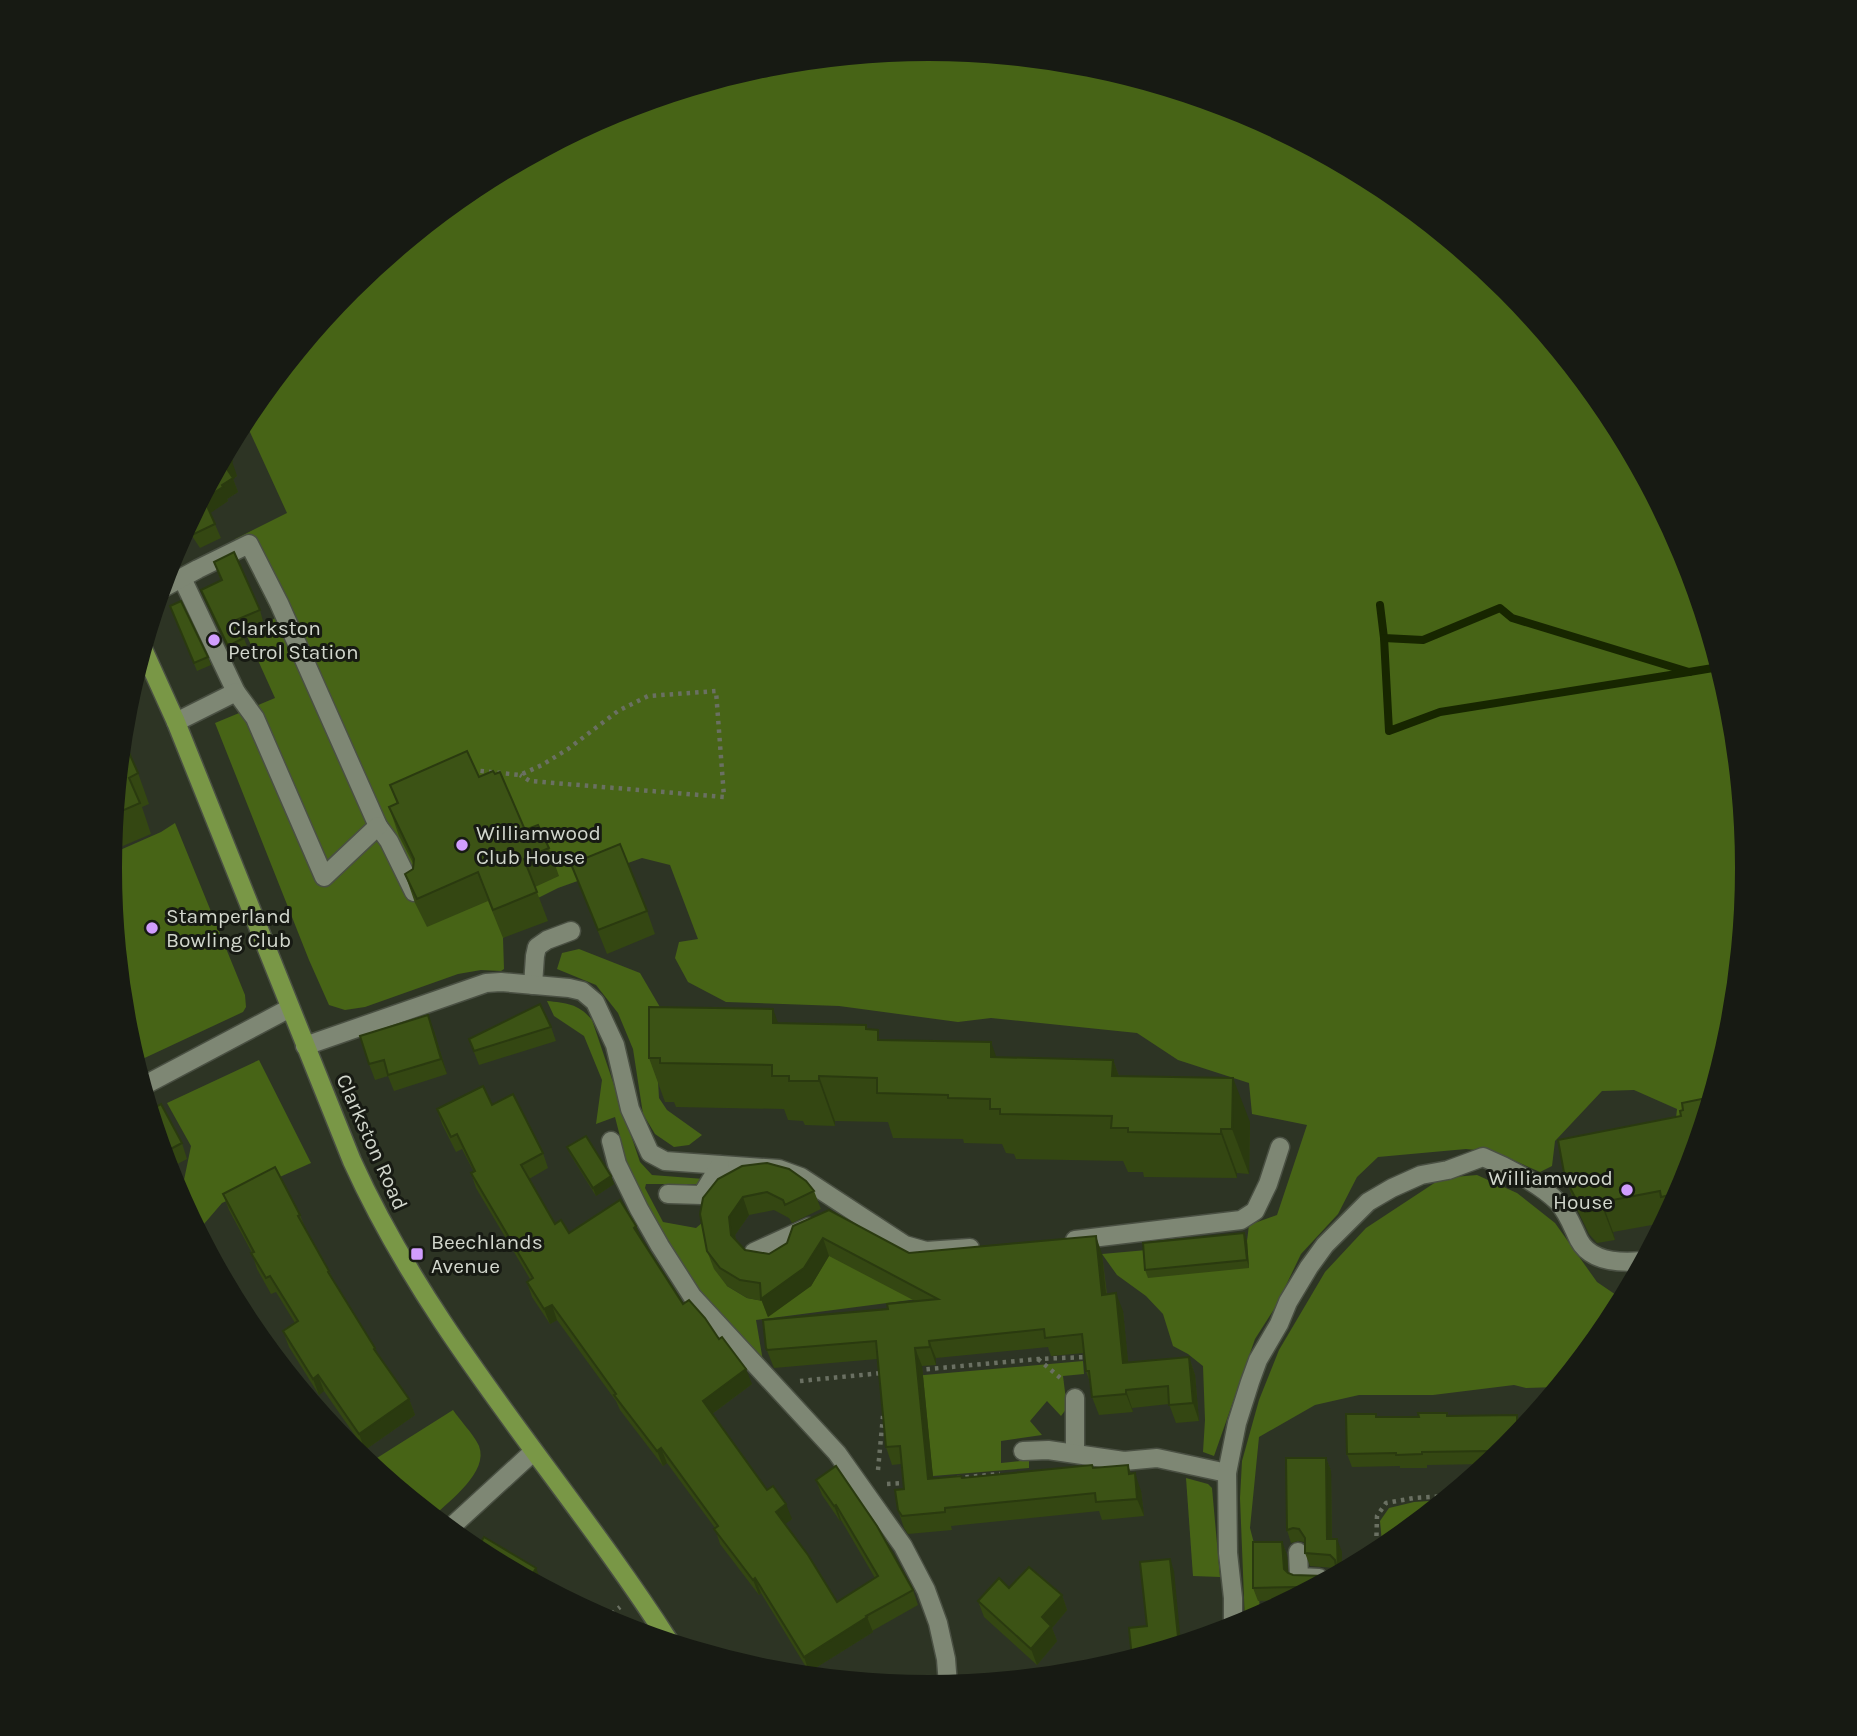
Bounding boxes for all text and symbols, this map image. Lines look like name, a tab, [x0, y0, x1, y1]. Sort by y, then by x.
place label: Clarkston Petrol Station	[228, 616, 359, 664]
marker: Clarkston Petrol Station	[206, 632, 222, 648]
place label: Williamwood Club House	[476, 821, 601, 869]
marker: Williamwood Club House	[454, 837, 470, 853]
place label: Stamperland Bowling Club	[166, 904, 291, 952]
marker: Stamperland Bowling Club	[144, 920, 160, 936]
street label: Clarkston Road	[331, 1070, 413, 1214]
place label: Williamwood House	[1488, 1166, 1613, 1214]
marker: Williamwood House	[1619, 1182, 1635, 1198]
place label: Beechlands Avenue	[431, 1230, 543, 1278]
marker: Beechlands Avenue	[409, 1246, 425, 1262]

